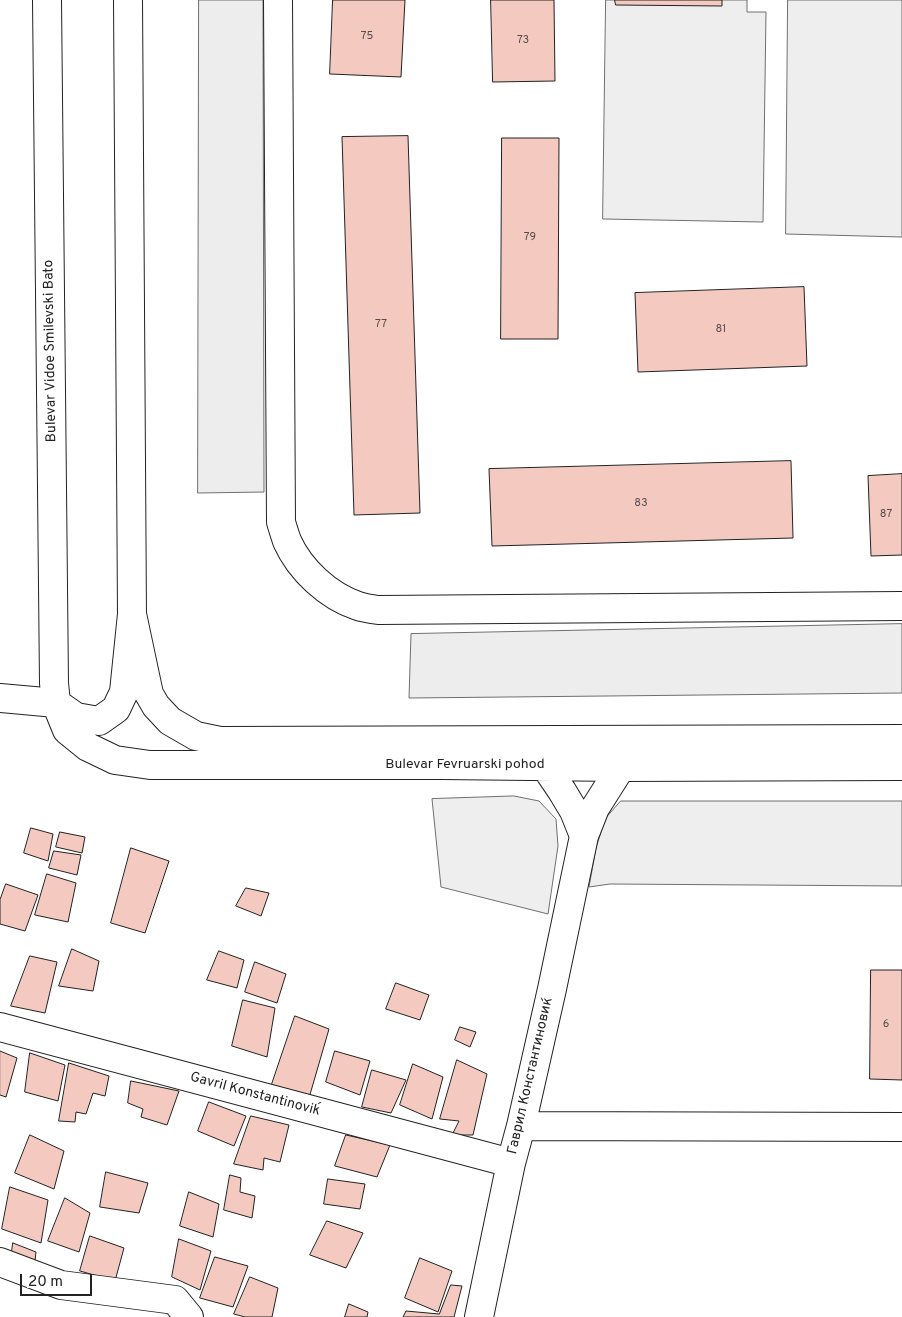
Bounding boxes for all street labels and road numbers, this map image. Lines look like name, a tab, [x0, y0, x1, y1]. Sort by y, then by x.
street label: Bulevar Vidoe Smilevski Bato	[41, 260, 61, 442]
street label: Bulevar Fevruarski pohod	[385, 757, 545, 773]
street label: Гаврил Константиновиќ	[505, 996, 557, 1156]
street label: Gavril Konstantinoviḱ	[188, 1070, 322, 1120]

